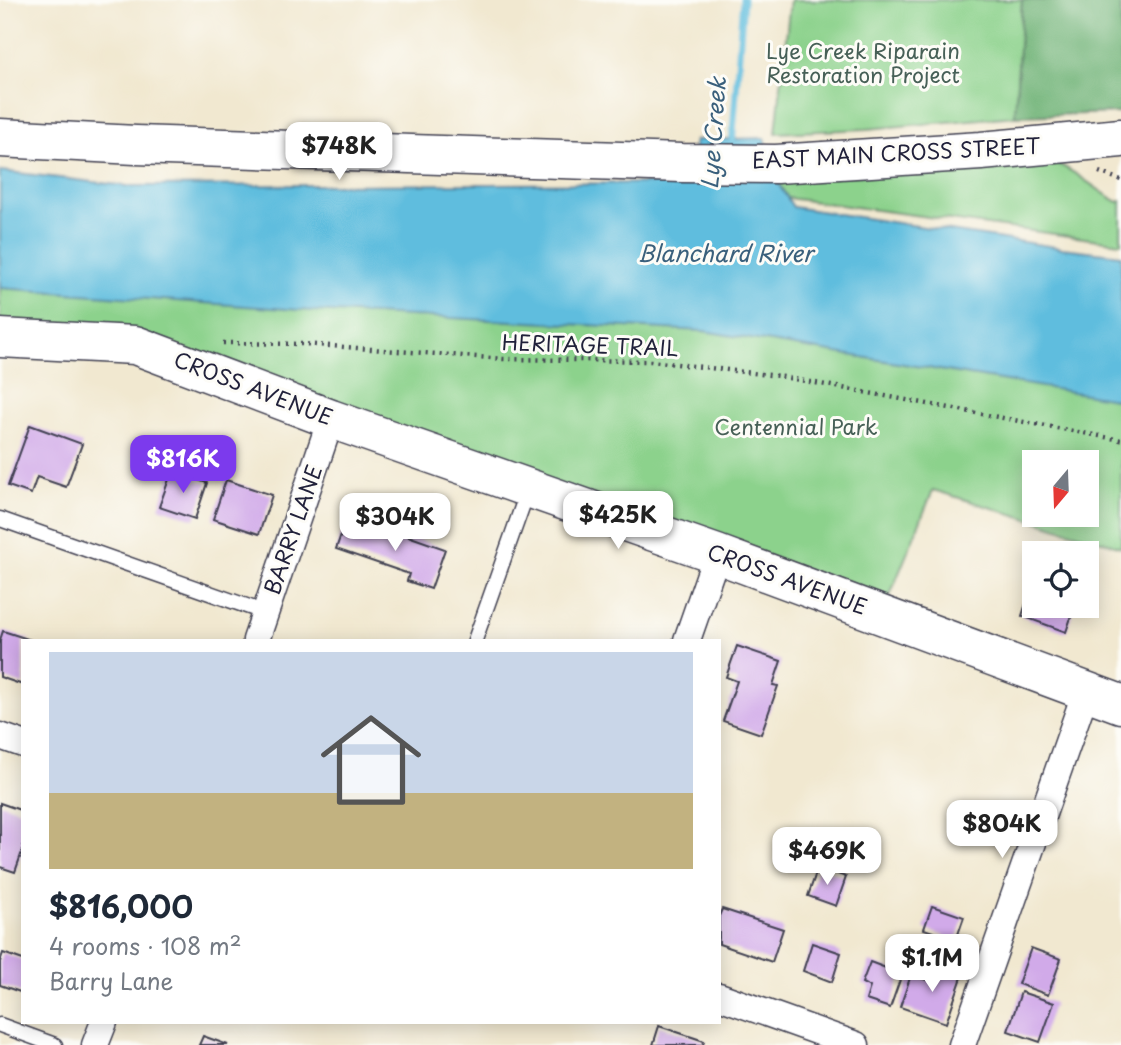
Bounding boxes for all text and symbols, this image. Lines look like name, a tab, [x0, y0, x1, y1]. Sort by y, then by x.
park label: Lye Creek Riparain Restoration Project	[766, 34, 960, 90]
water label: Lye Creek	[691, 75, 734, 190]
pin: $748K	[290, 122, 388, 182]
text: $748K	[301, 127, 377, 162]
street label: EAST MAIN CROSS STREET	[751, 128, 1042, 176]
water label: Blanchard River	[637, 235, 816, 270]
street label: HERITAGE TRAIL	[501, 325, 679, 363]
street label: CROSS AVENUE	[170, 342, 338, 432]
park label: Centennial Park	[714, 410, 878, 442]
pin: $816K	[134, 435, 232, 495]
text: $816K	[146, 440, 220, 475]
north arrow	[1022, 450, 1099, 527]
map controls	[1022, 450, 1099, 618]
street label: BARRY LANE	[255, 460, 329, 599]
pin: $425K	[569, 491, 667, 551]
pin: $304K	[346, 494, 444, 553]
text: $425K	[579, 496, 657, 531]
text: $304K	[356, 498, 434, 533]
street label: CROSS AVENUE	[703, 534, 872, 622]
button: locate	[1022, 541, 1099, 618]
icon: home	[308, 697, 434, 823]
pin: $804K	[953, 800, 1051, 860]
text: $804K	[963, 805, 1041, 840]
pin: $469K	[778, 828, 876, 887]
text: $469K	[788, 832, 866, 867]
text: $816,000	[49, 883, 193, 928]
text: 4 rooms · 108 m²	[49, 928, 242, 963]
pin: $1.1M	[883, 934, 981, 994]
text: $1.1M	[901, 939, 963, 974]
text: Barry Lane	[49, 963, 173, 998]

